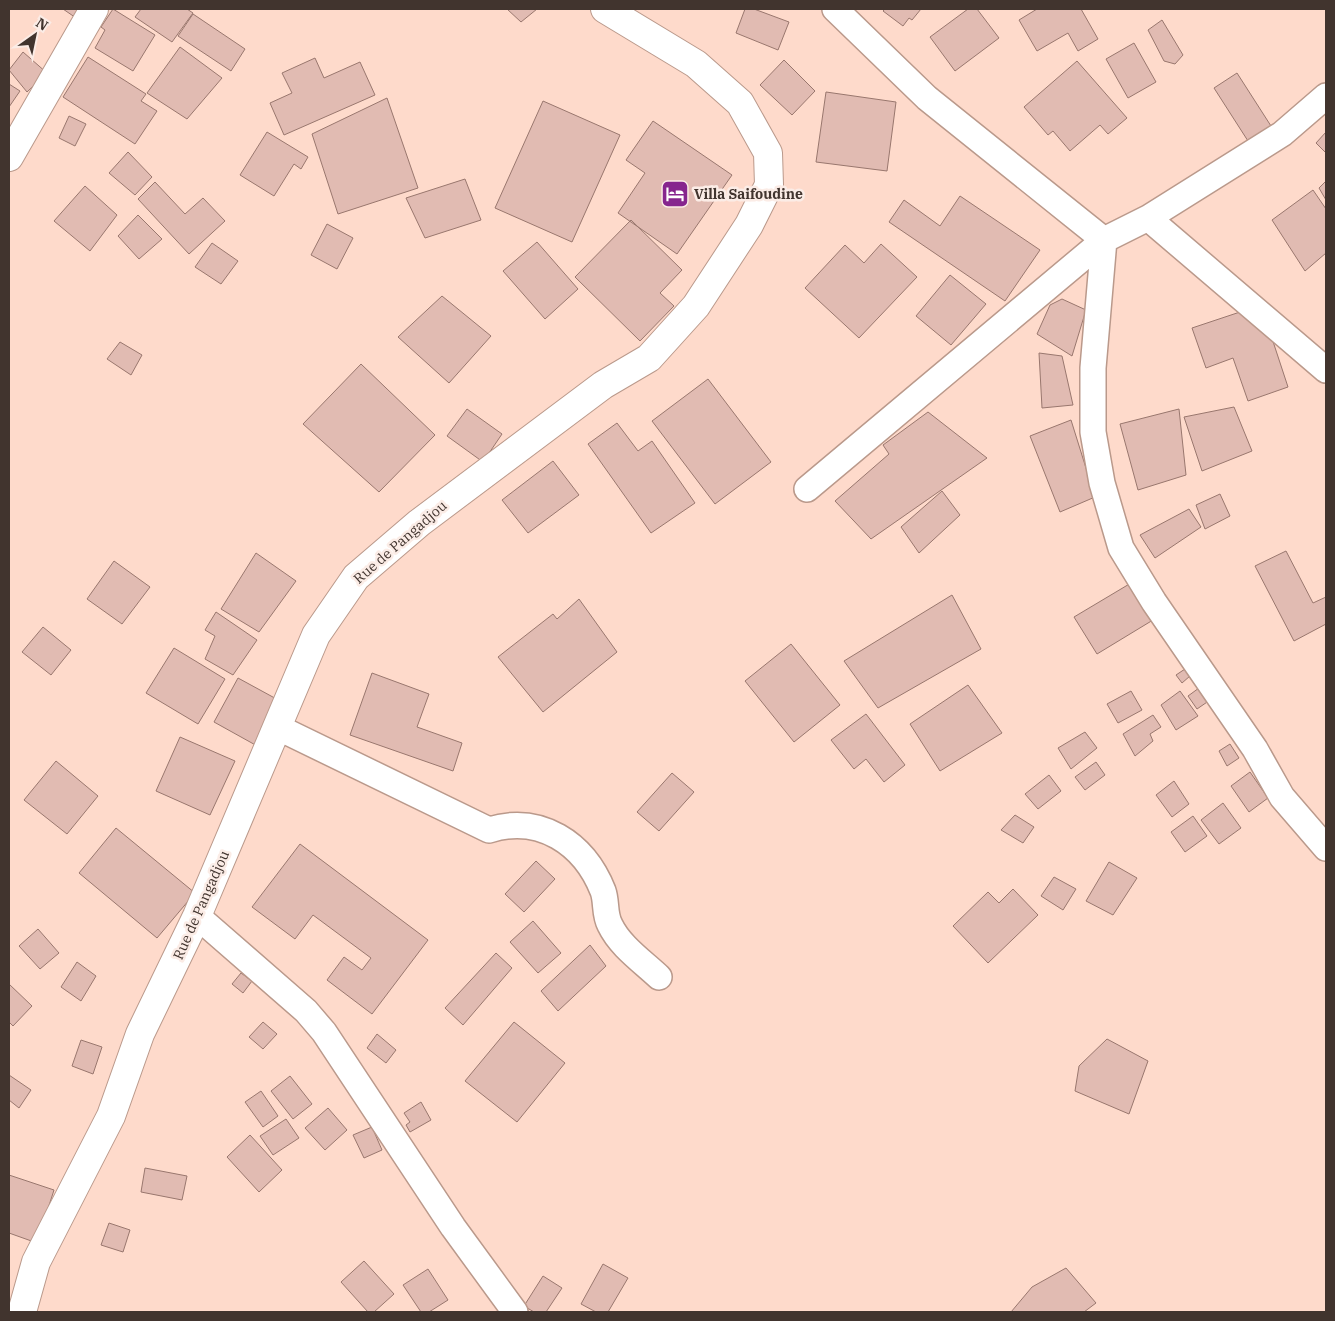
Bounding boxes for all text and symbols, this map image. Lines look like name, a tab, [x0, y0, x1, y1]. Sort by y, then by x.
north arrow	[10, 10, 60, 60]
text: N	[33, 14, 52, 35]
hotel icon: Villa Saifoudine	[660, 179, 690, 209]
place label: Villa Saifoudine	[694, 185, 803, 203]
street label: Rue de Pangadjou	[350, 496, 451, 587]
street label: Rue de Pangadjou	[169, 847, 233, 962]

